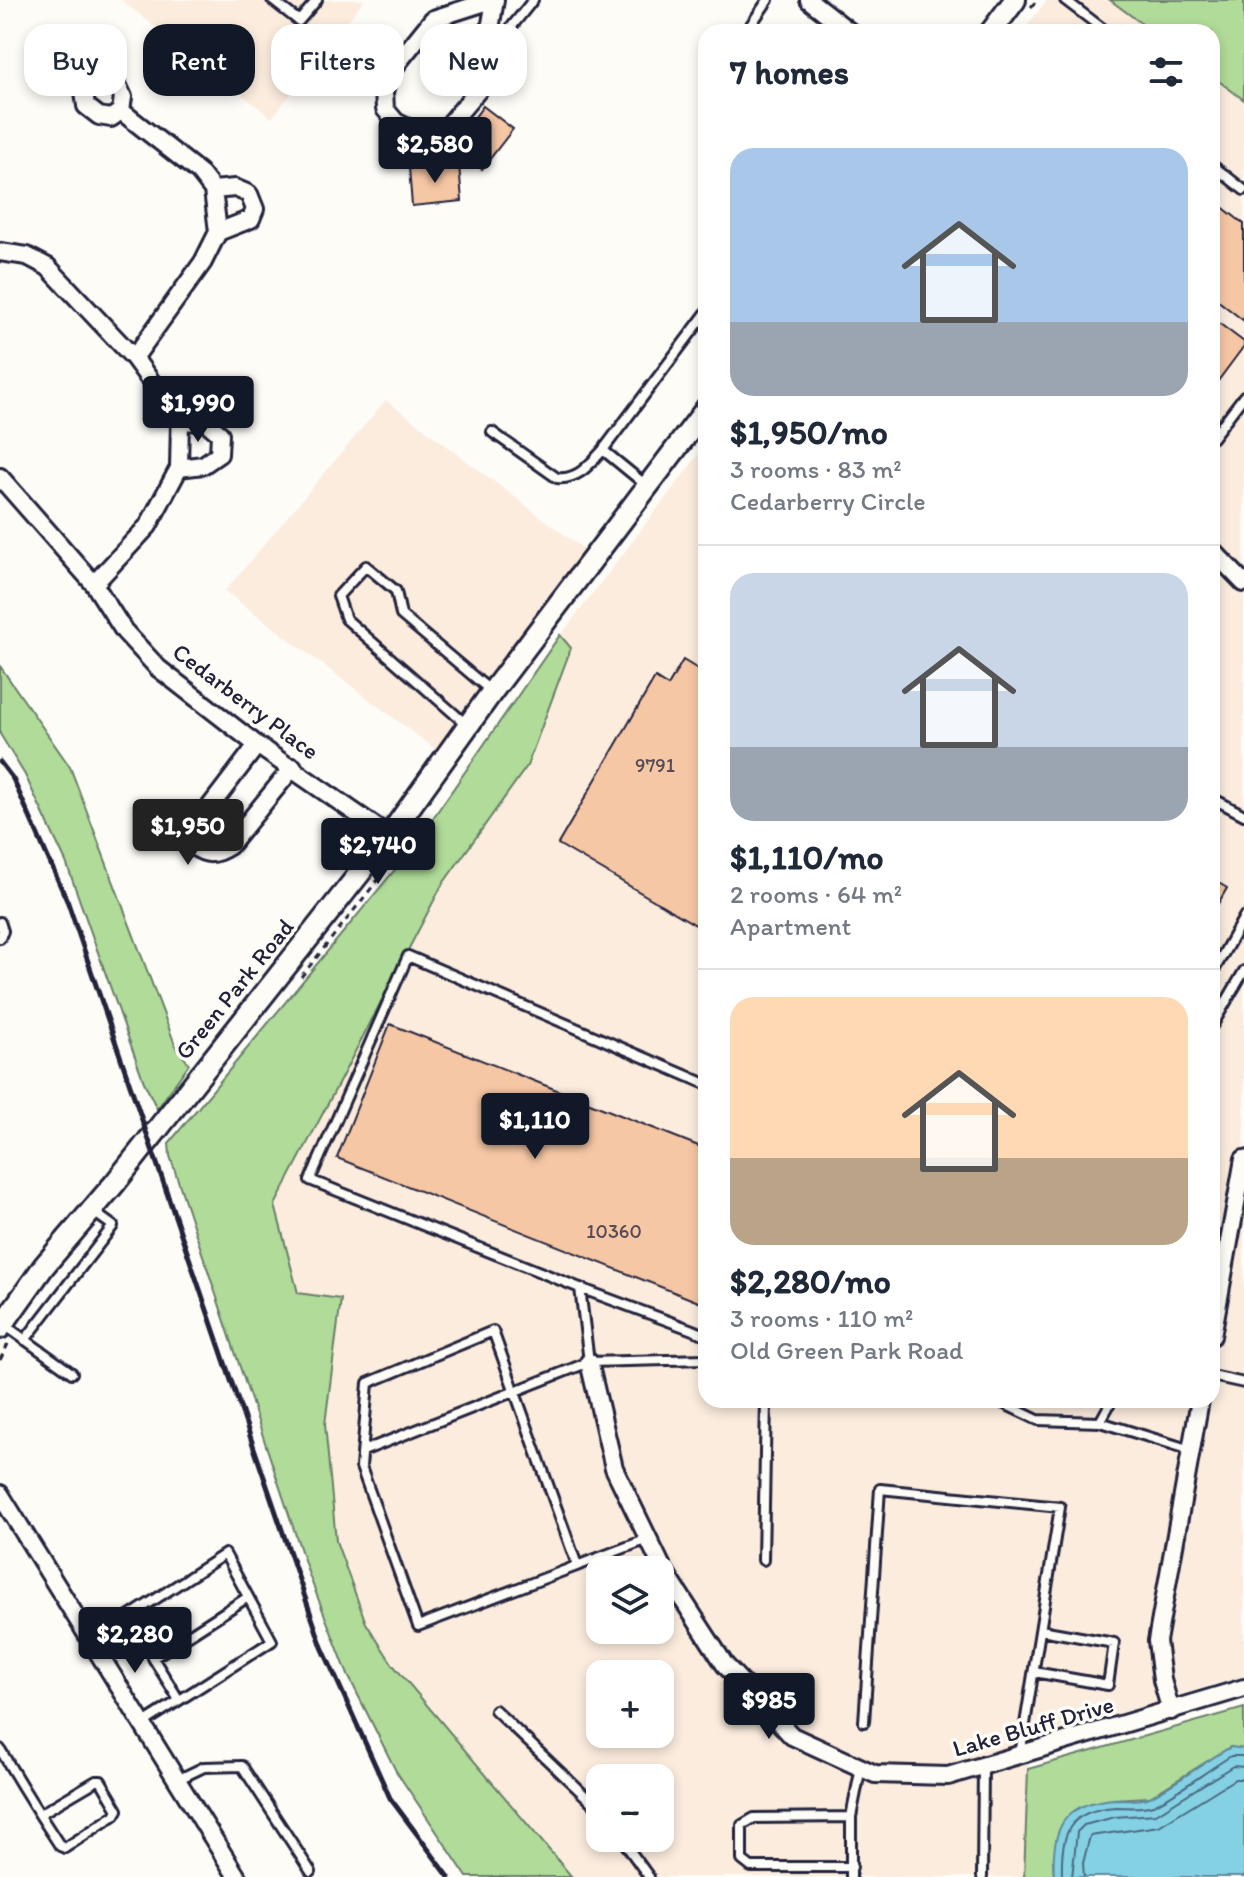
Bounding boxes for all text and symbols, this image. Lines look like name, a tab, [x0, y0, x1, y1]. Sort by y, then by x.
chip: Buy	[24, 24, 127, 96]
chip: Rent	[143, 24, 255, 96]
chip: Filters	[271, 24, 404, 96]
chip: New	[420, 24, 527, 96]
icon: filters	[1144, 50, 1188, 94]
text: 7 homes	[730, 52, 849, 93]
pin: $2,580	[370, 117, 500, 185]
text: $2,580	[397, 127, 473, 159]
icon: home	[887, 200, 1031, 344]
pin: $1,990	[133, 376, 263, 444]
text: $1,990	[161, 386, 235, 418]
text: $1,950/mo	[730, 412, 888, 453]
text: 3 rooms · 83 m²	[730, 453, 902, 485]
text: Cedarberry Circle	[730, 485, 926, 517]
icon: home	[887, 625, 1031, 769]
street label: Cedarberry Place	[167, 637, 325, 765]
house number: 9791	[635, 753, 675, 777]
pin: $1,950	[123, 799, 253, 867]
text: $1,950	[151, 809, 225, 841]
pin: $2,740	[313, 818, 443, 886]
text: $2,740	[339, 828, 417, 860]
text: $1,110/mo	[730, 837, 884, 878]
text: 2 rooms · 64 m²	[730, 878, 902, 910]
text: Apartment	[730, 910, 851, 942]
street label: Green Park Road	[169, 913, 300, 1065]
icon: home	[887, 1049, 1031, 1193]
pin: $1,110	[470, 1093, 600, 1161]
text: $1,110	[499, 1103, 571, 1135]
house number: 10360	[586, 1219, 642, 1243]
text: $2,280/mo	[730, 1261, 891, 1302]
text: 3 rooms · 110 m²	[730, 1302, 913, 1334]
text: Old Green Park Road	[730, 1334, 963, 1366]
map controls	[586, 1556, 674, 1852]
button: layers	[586, 1556, 674, 1644]
pin: $2,280	[70, 1607, 200, 1675]
text: $2,280	[97, 1617, 173, 1649]
button: +	[586, 1660, 674, 1748]
pin: $985	[722, 1673, 816, 1741]
text: $985	[742, 1683, 796, 1715]
street label: Lake Bluff Drive	[949, 1689, 1117, 1763]
button: −	[586, 1764, 674, 1852]

